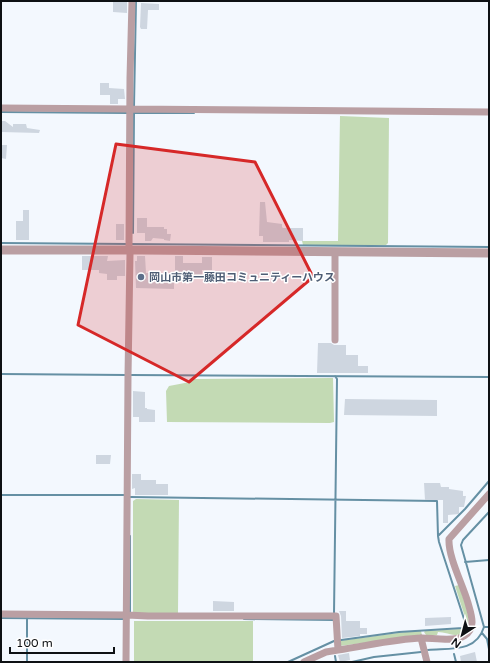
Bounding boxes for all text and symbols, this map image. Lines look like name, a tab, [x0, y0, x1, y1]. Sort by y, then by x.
place label: 岡山市第一藤田コミュニティーハウス	[149, 271, 335, 284]
marker: 岡山市第一藤田コミュニティーハウス	[136, 272, 146, 282]
north arrow	[442, 615, 482, 655]
scale bar	[10, 629, 114, 655]
text: N	[449, 635, 464, 651]
text: 100 m	[16, 636, 53, 650]

